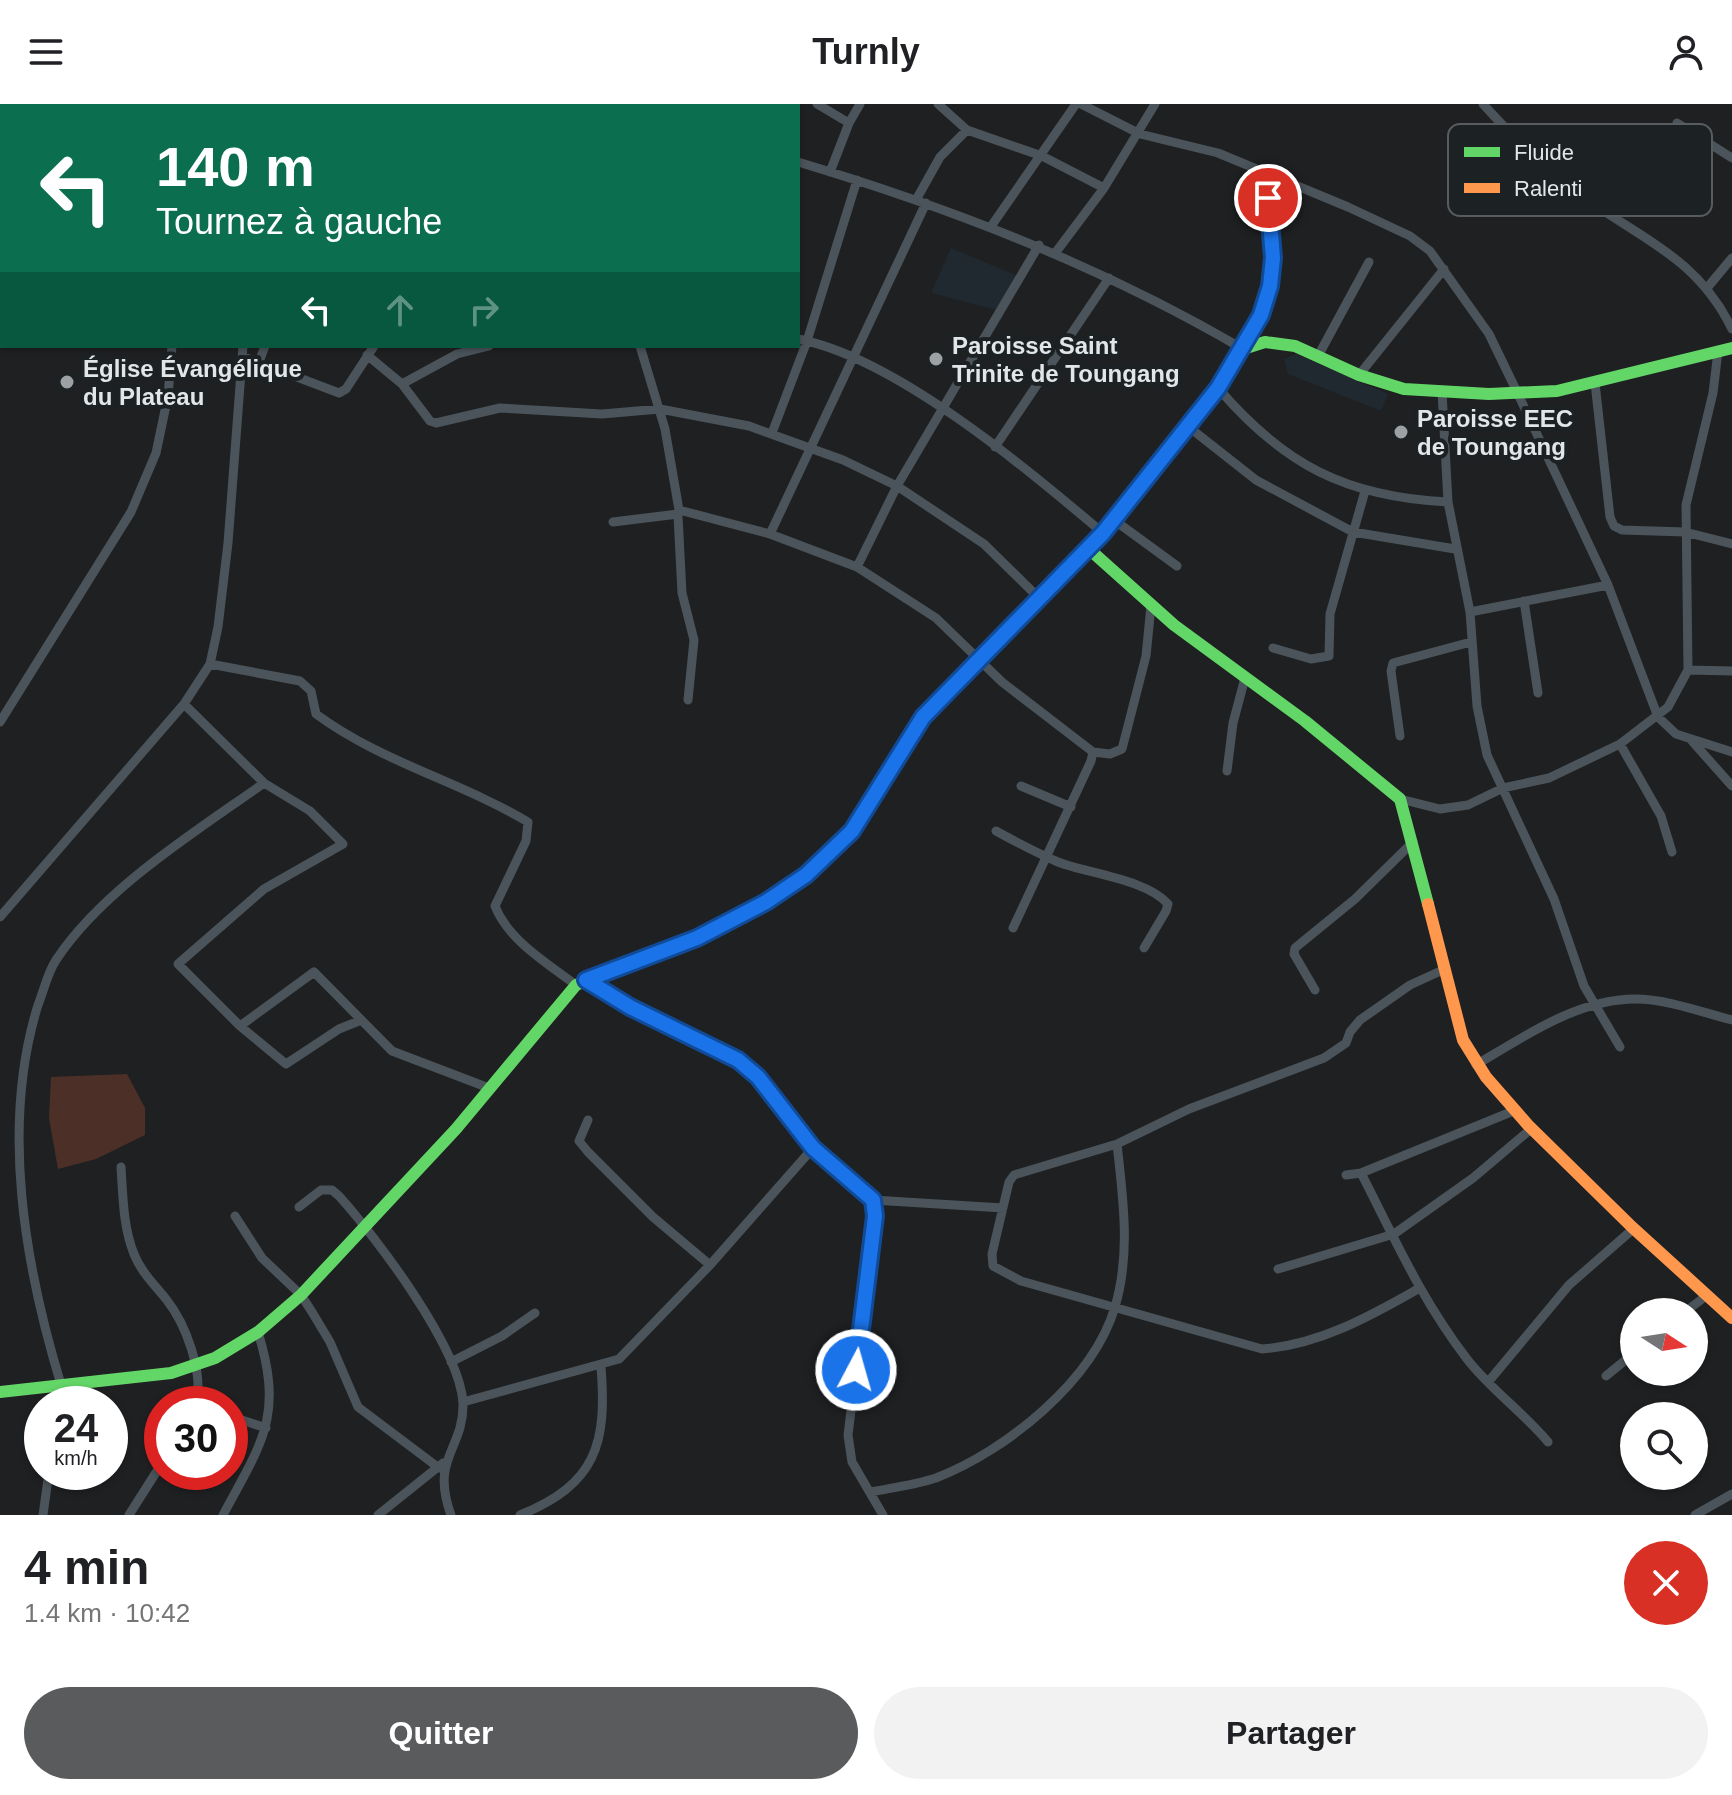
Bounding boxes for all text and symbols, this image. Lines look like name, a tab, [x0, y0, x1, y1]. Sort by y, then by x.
icon: menu	[24, 30, 68, 74]
icon: person	[1664, 30, 1708, 74]
text: Turnly	[812, 31, 920, 72]
legend	[1448, 124, 1712, 216]
text: 140 m	[156, 135, 315, 198]
icon: left	[24, 136, 128, 240]
text: Fluide	[1514, 140, 1574, 165]
pin	[1234, 164, 1302, 232]
icon: arrive	[1246, 176, 1290, 220]
text: Ralenti	[1514, 176, 1582, 201]
text: Tournez à gauche	[156, 201, 442, 242]
icon: left	[294, 288, 338, 332]
icon: ahead	[378, 288, 422, 332]
icon: right	[462, 288, 506, 332]
place label: Paroisse Saint Trinite de Toungang	[952, 332, 1180, 387]
marker: Paroisse Saint Trinite de Toungang	[927, 350, 945, 368]
place label: Église Évangélique du Plateau	[83, 355, 302, 410]
marker: Église Évangélique du Plateau	[58, 373, 76, 391]
place label: Paroisse EEC de Toungang	[1417, 405, 1573, 460]
marker: Paroisse EEC de Toungang	[1392, 423, 1410, 441]
north arrow	[1620, 1298, 1708, 1386]
map controls	[1620, 1298, 1708, 1490]
position arrow	[814, 1328, 898, 1412]
speed limit sign: 30	[144, 1386, 248, 1490]
button: search	[1620, 1402, 1708, 1490]
text: 24	[54, 1406, 98, 1450]
text: km/h	[54, 1447, 98, 1469]
text: 4 min	[24, 1541, 149, 1594]
button: close	[1624, 1541, 1708, 1625]
text: 1.4 km · 10:42	[24, 1598, 190, 1628]
button: Quitter	[24, 1687, 858, 1779]
button: Partager	[874, 1687, 1708, 1779]

